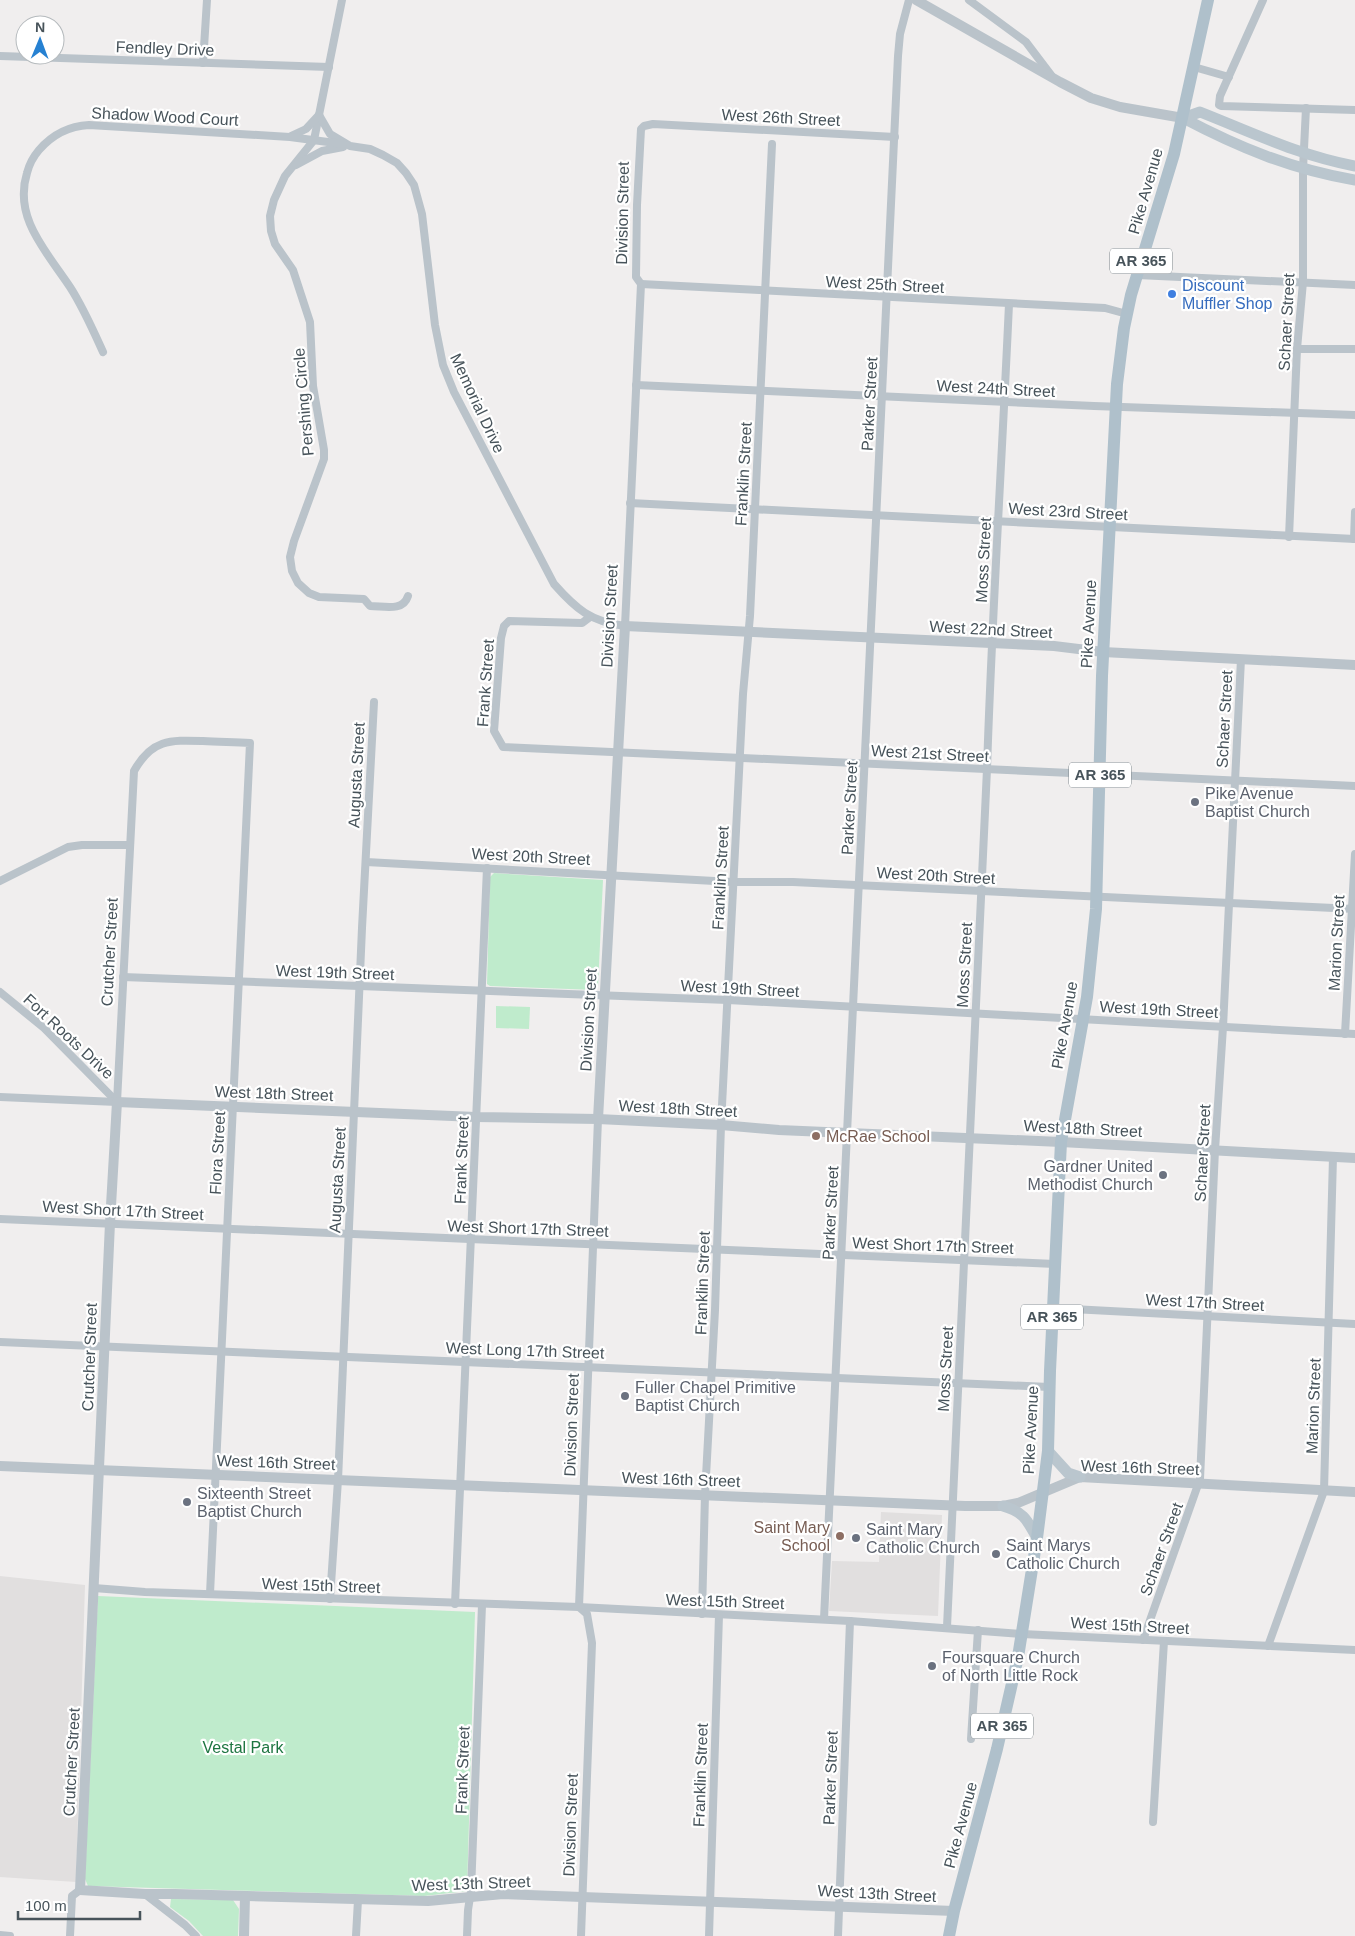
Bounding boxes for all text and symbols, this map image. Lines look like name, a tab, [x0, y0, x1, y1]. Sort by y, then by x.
north arrow	[15, 15, 65, 65]
text: N	[35, 19, 45, 35]
street label: Fendley Drive	[115, 38, 215, 59]
street label: Shadow Wood Court	[91, 104, 240, 129]
street label: West 26th Street	[721, 106, 841, 129]
street label: Pike Avenue	[1125, 146, 1166, 236]
street label: Division Street	[613, 161, 632, 265]
road number: AR 365	[1110, 248, 1172, 274]
street label: Schaer Street	[1275, 272, 1298, 371]
street label: West 25th Street	[825, 273, 945, 296]
place label: Discount Muffler Shop	[1182, 277, 1273, 312]
marker: Discount Muffler Shop	[1166, 288, 1178, 300]
street label: Pershing Circle	[290, 347, 317, 457]
street label: Memorial Drive	[447, 351, 508, 456]
street label: Parker Street	[859, 356, 880, 452]
street label: West 24th Street	[936, 377, 1056, 400]
street label: Franklin Street	[732, 421, 755, 526]
street label: West 23rd Street	[1008, 500, 1129, 523]
street label: Moss Street	[973, 516, 994, 603]
street label: Division Street	[598, 564, 621, 668]
street label: Pike Avenue	[1078, 579, 1099, 669]
street label: West 22nd Street	[929, 618, 1054, 641]
street label: Frank Street	[474, 638, 497, 728]
street label: Schaer Street	[1213, 669, 1236, 768]
street label: Augusta Street	[345, 721, 368, 828]
street label: West 21st Street	[871, 742, 990, 765]
street label: Parker Street	[839, 760, 860, 856]
road number: AR 365	[1069, 762, 1131, 788]
place label: Pike Avenue Baptist Church	[1205, 785, 1310, 820]
marker: Pike Avenue Baptist Church	[1189, 796, 1201, 808]
street label: Franklin Street	[709, 825, 732, 930]
street label: West 20th Street	[471, 845, 591, 868]
street label: West 20th Street	[876, 864, 996, 887]
street label: Marion Street	[1325, 894, 1348, 991]
street label: Crutcher Street	[98, 897, 121, 1007]
street label: Moss Street	[954, 921, 975, 1008]
street label: West 19th Street	[275, 962, 395, 983]
street label: Division Street	[577, 968, 600, 1072]
street label: West 19th Street	[680, 977, 800, 1000]
street label: Pike Avenue	[1048, 980, 1081, 1070]
street label: Fort Roots Drive	[20, 990, 117, 1082]
street label: West 19th Street	[1099, 998, 1219, 1021]
street label: West 18th Street	[214, 1083, 334, 1104]
street label: West 18th Street	[618, 1097, 738, 1120]
street label: Schaer Street	[1191, 1103, 1214, 1202]
street label: Flora Street	[207, 1110, 228, 1195]
street label: Frank Street	[451, 1115, 472, 1204]
street label: West 18th Street	[1023, 1117, 1143, 1140]
street label: Augusta Street	[326, 1126, 349, 1233]
place label: McRae School	[826, 1128, 930, 1145]
marker: McRae School	[810, 1130, 822, 1142]
place label: Gardner United Methodist Church	[1028, 1158, 1153, 1193]
street label: Parker Street	[820, 1165, 841, 1261]
marker: Gardner United Methodist Church	[1157, 1169, 1169, 1181]
street label: West Short 17th Street	[42, 1198, 205, 1223]
street label: West Short 17th Street	[447, 1217, 610, 1240]
street label: Franklin Street	[692, 1230, 713, 1335]
street label: West Short 17th Street	[852, 1234, 1015, 1257]
street label: West 17th Street	[1145, 1291, 1265, 1314]
street label: Crutcher Street	[79, 1302, 100, 1412]
road number: AR 365	[1021, 1304, 1083, 1330]
street label: Moss Street	[935, 1325, 956, 1412]
street label: West Long 17th Street	[445, 1339, 605, 1362]
street label: Marion Street	[1303, 1357, 1324, 1454]
street label: Division Street	[561, 1373, 582, 1477]
place label: Fuller Chapel Primitive Baptist Church	[635, 1379, 796, 1414]
street label: Pike Avenue	[1020, 1385, 1041, 1475]
marker: Fuller Chapel Primitive Baptist Church	[619, 1390, 631, 1402]
street label: West 16th Street	[216, 1452, 336, 1473]
street label: West 16th Street	[1080, 1457, 1200, 1478]
street label: West 16th Street	[621, 1469, 741, 1490]
place label: Sixteenth Street Baptist Church	[197, 1485, 311, 1520]
marker: Sixteenth Street Baptist Church	[181, 1496, 193, 1508]
street label: Schaer Street	[1137, 1500, 1186, 1598]
place label: Saint Mary School	[754, 1519, 830, 1554]
place label: Saint Mary Catholic Church	[866, 1521, 980, 1556]
marker: Saint Mary School	[834, 1530, 846, 1542]
marker: Saint Mary Catholic Church	[850, 1532, 862, 1544]
place label: Saint Marys Catholic Church	[1006, 1537, 1120, 1572]
marker: Saint Marys Catholic Church	[990, 1548, 1002, 1560]
street label: West 15th Street	[261, 1575, 381, 1596]
street label: West 15th Street	[665, 1591, 785, 1612]
street label: West 15th Street	[1070, 1614, 1190, 1637]
place label: Foursquare Church of North Little Rock	[942, 1649, 1080, 1684]
marker: Foursquare Church of North Little Rock	[926, 1660, 938, 1672]
street label: Crutcher Street	[60, 1707, 83, 1817]
road number: AR 365	[971, 1714, 1033, 1738]
street label: Franklin Street	[690, 1722, 711, 1827]
street label: Frank Street	[452, 1725, 473, 1814]
street label: Parker Street	[820, 1730, 841, 1825]
park label: Vestal Park	[203, 1739, 284, 1756]
street label: Division Street	[560, 1773, 581, 1877]
street label: Pike Avenue	[941, 1780, 980, 1870]
street label: West 13th Street	[411, 1873, 531, 1894]
street label: West 13th Street	[817, 1882, 937, 1905]
scale bar	[18, 1888, 140, 1920]
text: 100 m	[25, 1897, 67, 1914]

